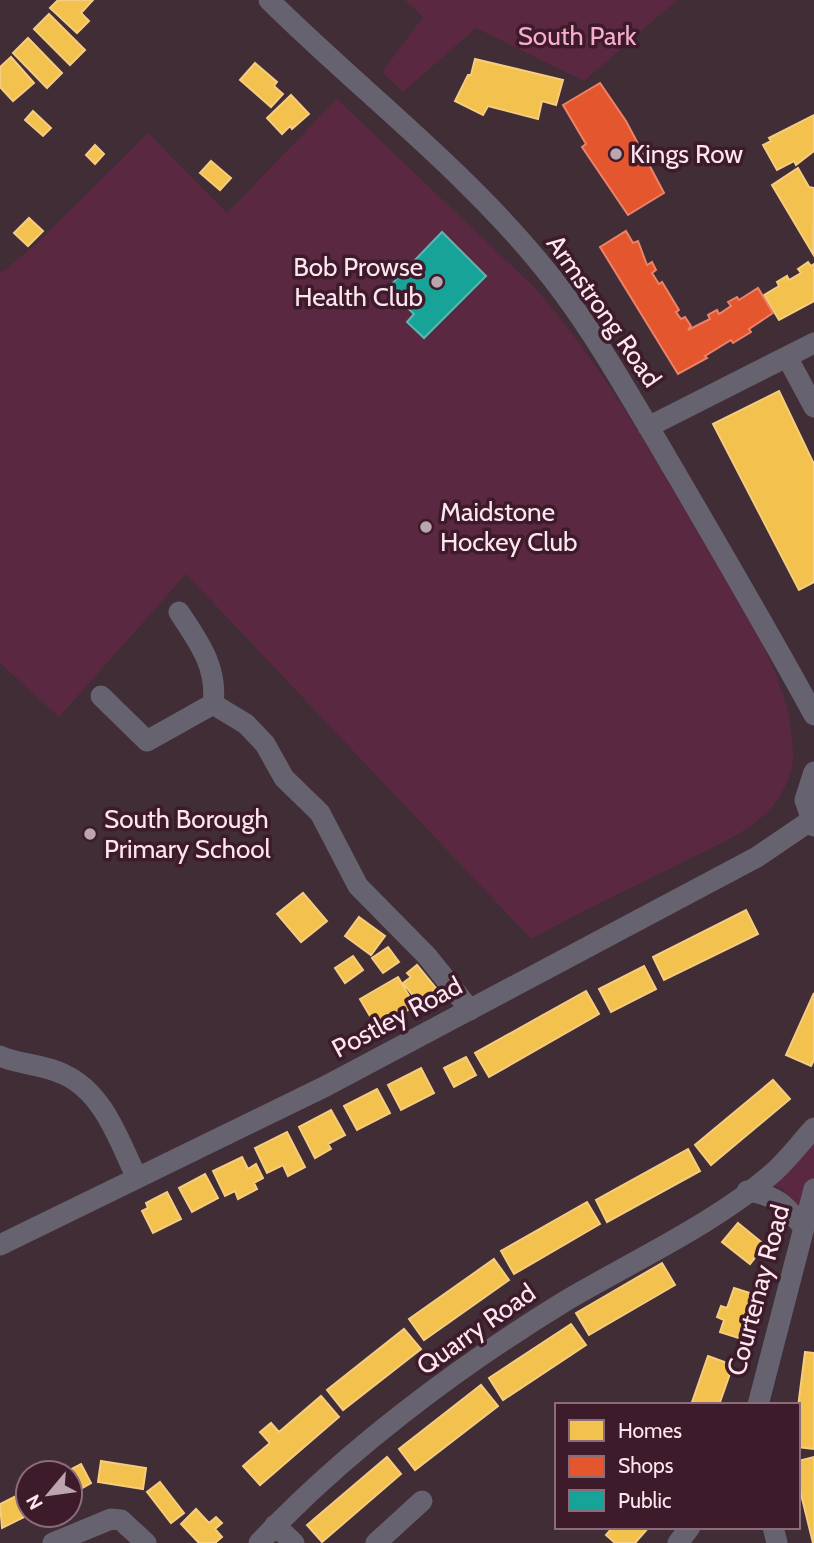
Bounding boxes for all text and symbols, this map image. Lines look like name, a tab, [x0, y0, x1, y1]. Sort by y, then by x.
park label: South Park	[518, 20, 637, 52]
place label: Kings Row	[630, 138, 743, 170]
marker: Kings Row	[608, 146, 624, 162]
street label: Armstrong Road	[540, 229, 668, 393]
place label: Bob Prowse Health Club	[293, 251, 423, 313]
marker: Bob Prowse Health Club	[429, 274, 445, 290]
place label: Maidstone Hockey Club	[440, 496, 578, 558]
marker: Maidstone Hockey Club	[418, 519, 434, 535]
place label: South Borough Primary School	[104, 803, 271, 865]
marker: South Borough Primary School	[82, 826, 98, 842]
street label: Postley Road	[326, 969, 468, 1065]
street label: Courtenay Road	[720, 1201, 796, 1379]
street label: Quarry Road	[410, 1276, 542, 1382]
legend	[555, 1403, 800, 1529]
text: Homes	[618, 1418, 682, 1443]
text: Shops	[618, 1453, 674, 1478]
north arrow	[14, 1459, 84, 1529]
text: Public	[618, 1488, 672, 1513]
text: N	[21, 1491, 48, 1513]

